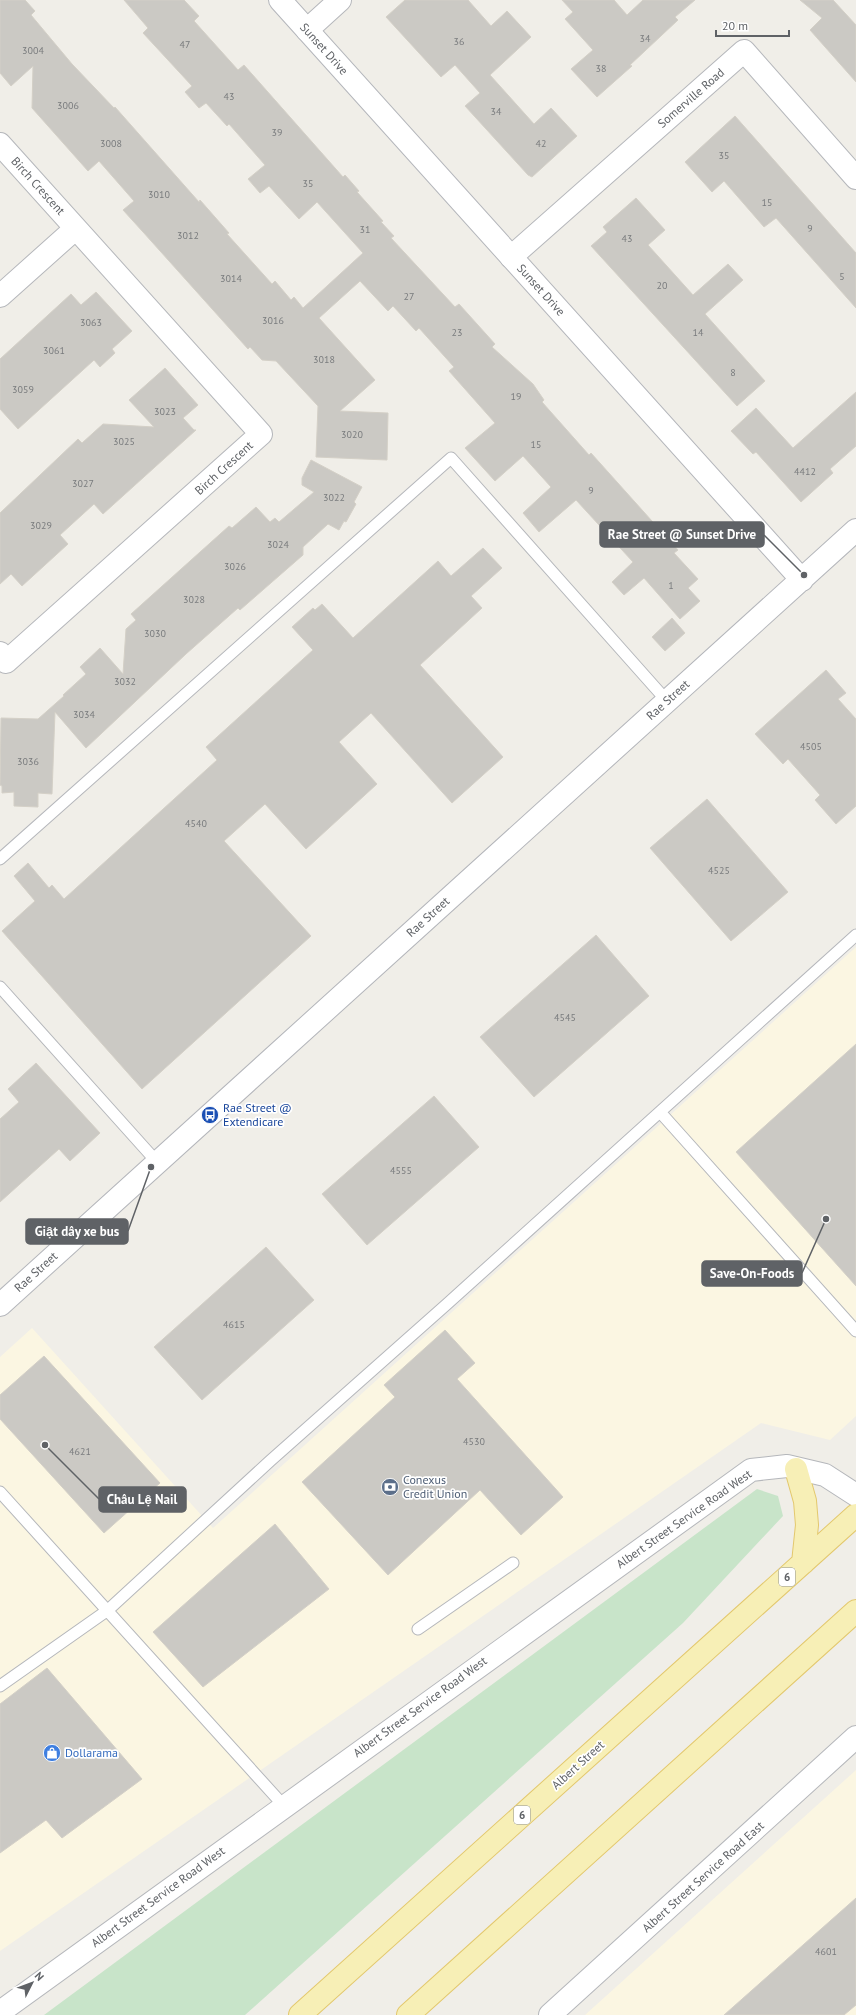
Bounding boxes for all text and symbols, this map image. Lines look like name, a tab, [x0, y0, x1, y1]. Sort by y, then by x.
scale bar	[716, 12, 789, 38]
text: 20 m	[722, 18, 748, 33]
street label: Sunset Drive	[297, 20, 352, 78]
house number: 34	[640, 32, 651, 45]
house number: 36	[454, 35, 464, 48]
house number: 47	[180, 38, 190, 51]
house number: 3004	[22, 44, 44, 57]
house number: 38	[596, 62, 606, 75]
street label: Somerville Road	[654, 65, 727, 131]
house number: 43	[224, 90, 234, 103]
house number: 3006	[57, 99, 79, 112]
house number: 34	[491, 105, 502, 118]
house number: 39	[272, 126, 282, 139]
house number: 3008	[100, 137, 122, 150]
house number: 42	[536, 137, 546, 150]
house number: 35	[719, 149, 729, 162]
street label: Birch Crescent	[8, 153, 68, 218]
house number: 35	[303, 177, 313, 190]
house number: 3010	[148, 188, 170, 201]
house number: 15	[762, 196, 772, 209]
house number: 9	[807, 222, 813, 235]
house number: 31	[360, 223, 370, 236]
house number: 3012	[177, 229, 199, 242]
house number: 43	[622, 232, 632, 245]
street label: Sunset Drive	[514, 261, 569, 319]
house number: 5	[839, 270, 845, 283]
house number: 3014	[220, 272, 242, 285]
house number: 20	[657, 279, 668, 292]
house number: 27	[404, 290, 414, 303]
house number: 3016	[262, 314, 284, 327]
house number: 3063	[80, 316, 102, 329]
house number: 23	[452, 326, 462, 339]
house number: 14	[693, 326, 704, 339]
house number: 3061	[43, 344, 65, 357]
house number: 3018	[313, 353, 335, 366]
house number: 8	[730, 366, 736, 379]
house number: 3059	[12, 383, 34, 396]
house number: 19	[511, 390, 521, 403]
house number: 3023	[154, 405, 176, 418]
house number: 3020	[341, 428, 363, 441]
house number: 3025	[113, 435, 135, 448]
street label: Birch Crescent	[191, 438, 256, 498]
house number: 15	[531, 438, 541, 451]
house number: 4412	[794, 465, 816, 478]
house number: 3027	[72, 477, 94, 490]
house number: 9	[588, 484, 594, 497]
house number: 3022	[323, 491, 345, 504]
house number: 3029	[30, 519, 52, 532]
callout: Rae Street @ Sunset Drive	[600, 522, 764, 547]
text: Rae Street @ Sunset Drive	[608, 526, 757, 543]
house number: 3024	[267, 538, 289, 551]
house number: 3026	[224, 560, 246, 573]
house number: 1	[668, 579, 674, 592]
house number: 3028	[183, 593, 205, 606]
house number: 3030	[144, 627, 166, 640]
house number: 3032	[114, 675, 136, 688]
street label: Rae Street	[643, 676, 692, 723]
house number: 3034	[73, 708, 95, 721]
house number: 4505	[800, 740, 822, 753]
house number: 3036	[17, 755, 39, 768]
house number: 4540	[185, 817, 207, 830]
house number: 4525	[708, 864, 730, 877]
street label: Rae Street	[403, 893, 452, 940]
house number: 4545	[554, 1011, 576, 1024]
place label: Rae Street @ Extendicare	[223, 1100, 292, 1129]
bus stop icon: Rae Street @ Extendicare	[200, 1105, 220, 1125]
house number: 4555	[390, 1164, 412, 1177]
callout: Giật dây xe bus	[26, 1219, 128, 1244]
text: Giật dây xe bus	[35, 1223, 120, 1240]
street label: Rae Street	[11, 1248, 60, 1295]
callout: Save-On-Foods	[702, 1261, 802, 1286]
text: Save-On-Foods	[710, 1265, 795, 1282]
house number: 4615	[223, 1318, 245, 1331]
house number: 4530	[463, 1435, 485, 1448]
house number: 4621	[69, 1445, 91, 1458]
street label: Albert Street Service Road West	[613, 1466, 754, 1571]
place label: Conexus Credit Union	[403, 1472, 467, 1501]
bank icon: Conexus Credit Union	[380, 1477, 400, 1497]
callout: Châu Lệ Nail	[99, 1487, 186, 1512]
text: Châu Lệ Nail	[107, 1491, 177, 1508]
road number: 6	[779, 1568, 795, 1586]
street label: Albert Street Service Road West	[350, 1653, 490, 1760]
street label: Albert Street	[548, 1737, 607, 1792]
shop icon: Dollarama	[42, 1743, 62, 1763]
place label: Dollarama	[65, 1745, 118, 1760]
road number: 6	[514, 1806, 530, 1824]
street label: Albert Street Service Road East	[639, 1818, 767, 1935]
street label: Albert Street Service Road West	[88, 1843, 228, 1950]
house number: 4601	[815, 1945, 837, 1958]
north arrow	[12, 1963, 52, 2003]
text: N	[32, 1969, 47, 1984]

